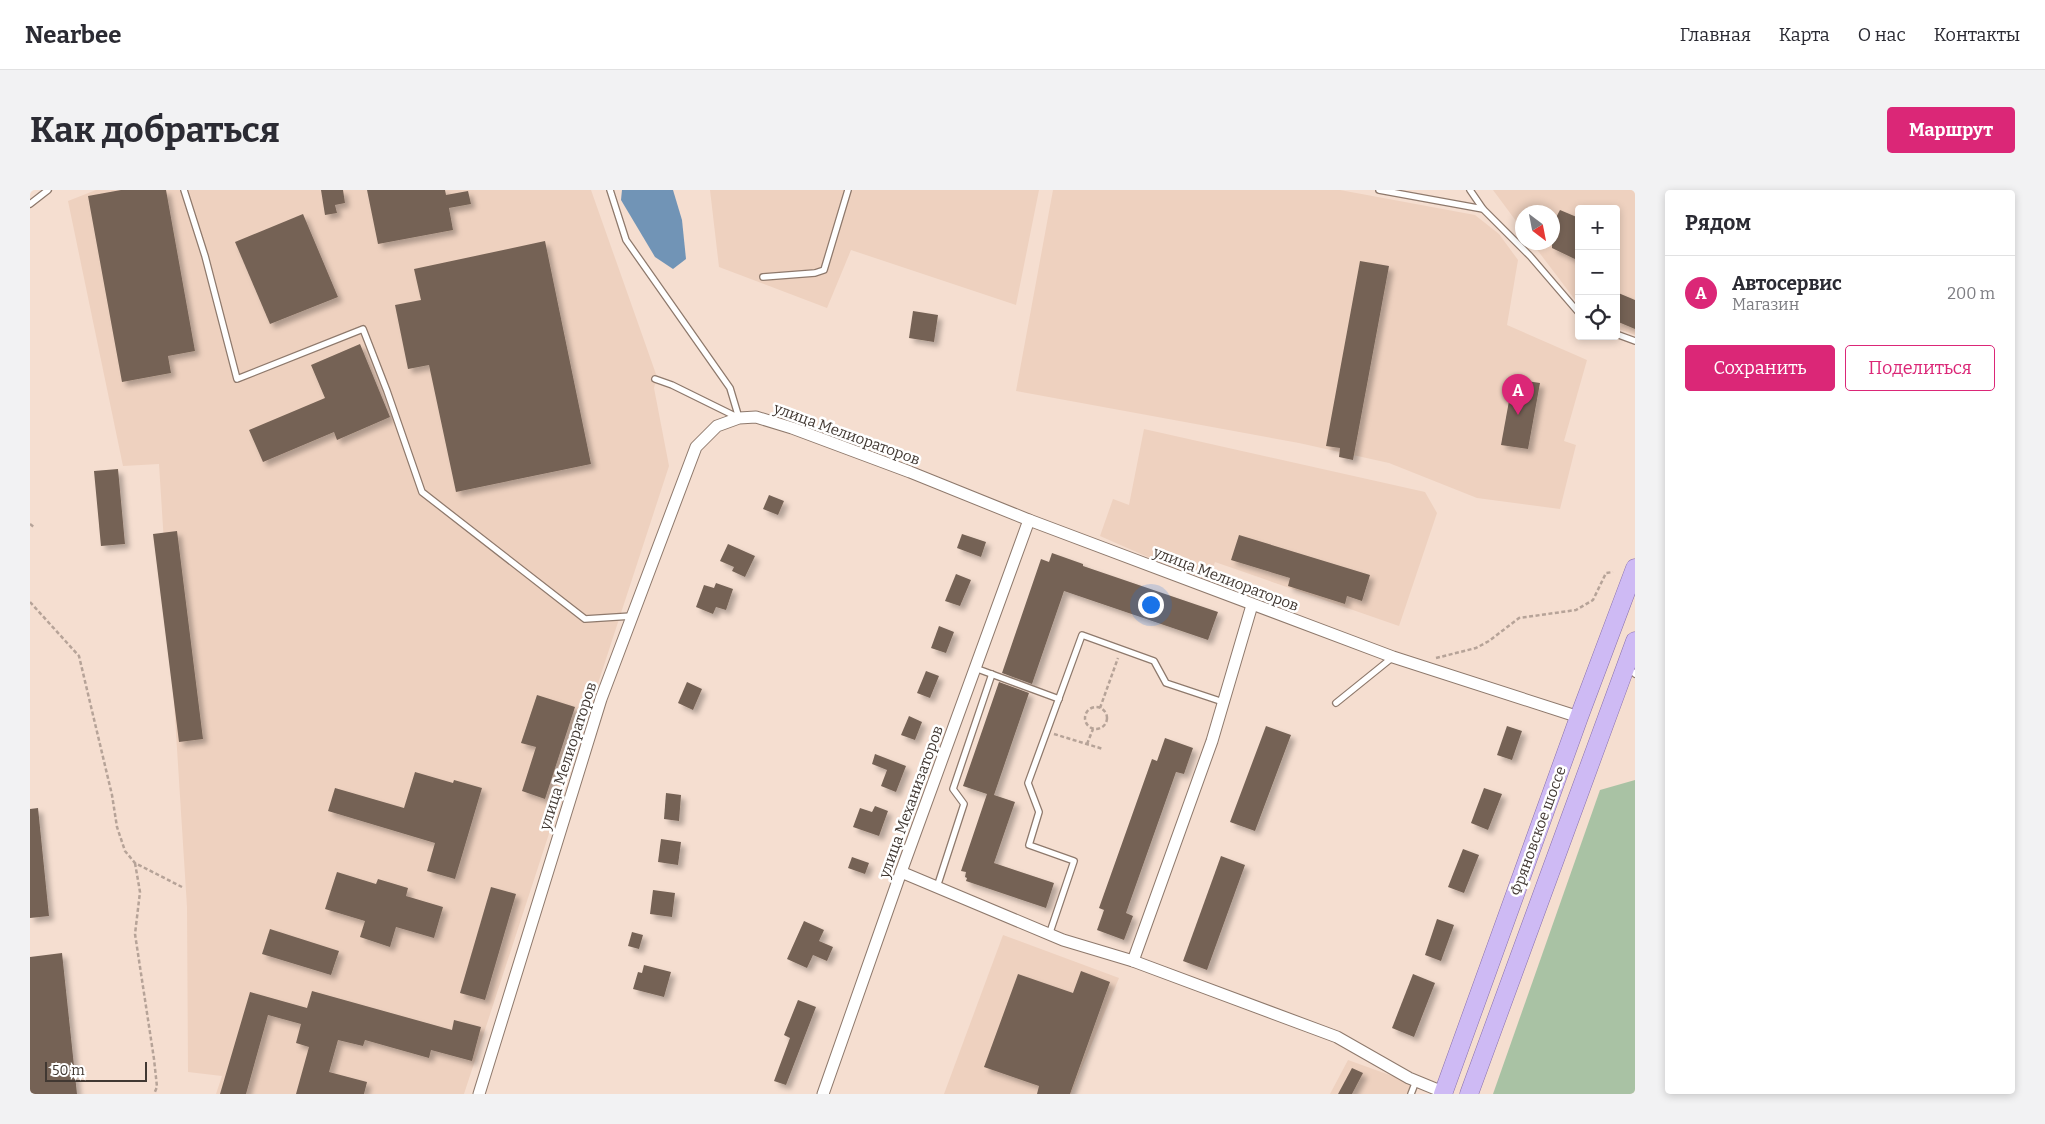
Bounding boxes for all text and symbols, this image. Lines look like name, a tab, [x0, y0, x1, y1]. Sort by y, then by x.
text: Nearbee	[25, 21, 121, 49]
text: Главная	[1680, 24, 1751, 46]
text: Карта	[1779, 24, 1830, 46]
text: О нас	[1858, 24, 1906, 46]
text: Контакты	[1934, 24, 2020, 46]
button: Маршрут	[1887, 107, 2015, 153]
text: Как добраться	[30, 109, 280, 151]
north arrow	[1515, 205, 1560, 250]
map controls	[1575, 205, 1620, 340]
button: +	[1575, 205, 1620, 250]
text: Рядом	[1685, 210, 1751, 236]
button: −	[1575, 250, 1620, 295]
text: Автосервис	[1732, 272, 1842, 295]
text: A	[1695, 284, 1707, 303]
text: 200 m	[1947, 284, 1995, 303]
button: locate	[1575, 295, 1620, 340]
text: Магазин	[1732, 295, 1799, 314]
button: Сохранить	[1685, 345, 1835, 391]
button: Поделиться	[1845, 345, 1995, 391]
pin: A	[1502, 374, 1534, 415]
street label: улица Мелиораторов	[770, 399, 923, 469]
street label: улица Мелиораторов	[1150, 543, 1301, 615]
your location	[1138, 592, 1164, 618]
street label: улица Мелиораторов	[535, 680, 600, 833]
street label: улица Механизаторов	[875, 723, 947, 882]
street label: Фряновское шоссе	[1506, 764, 1570, 898]
scale bar	[45, 1059, 148, 1082]
text: 50 m	[52, 1062, 85, 1079]

